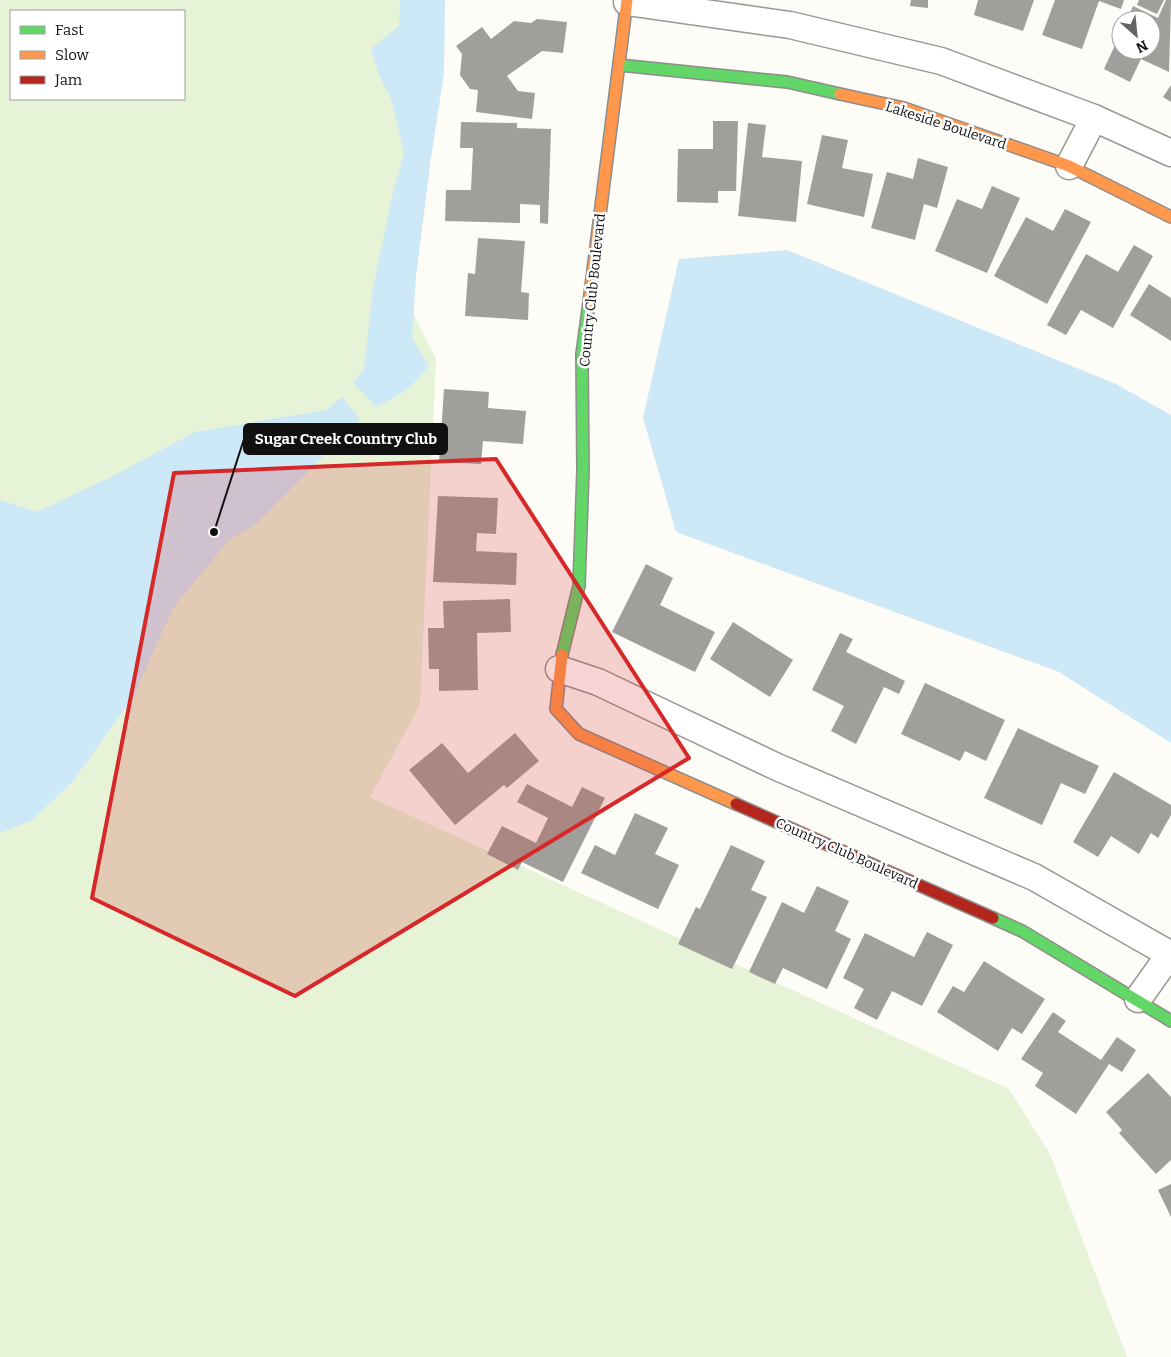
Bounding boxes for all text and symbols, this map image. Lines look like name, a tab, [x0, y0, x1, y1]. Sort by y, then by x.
legend	[10, 10, 185, 100]
north arrow	[1111, 10, 1161, 60]
text: Fast	[55, 21, 84, 39]
text: N	[1133, 36, 1150, 56]
text: Slow	[55, 46, 90, 64]
text: Jam	[54, 71, 83, 89]
street label: Lakeside Boulevard	[883, 98, 1008, 153]
street label: Country Club Boulevard	[576, 213, 609, 368]
callout: Sugar Creek Country Club	[244, 424, 447, 454]
text: Sugar Creek Country Club	[255, 430, 437, 448]
street label: Country Club Boulevard	[773, 814, 921, 893]

